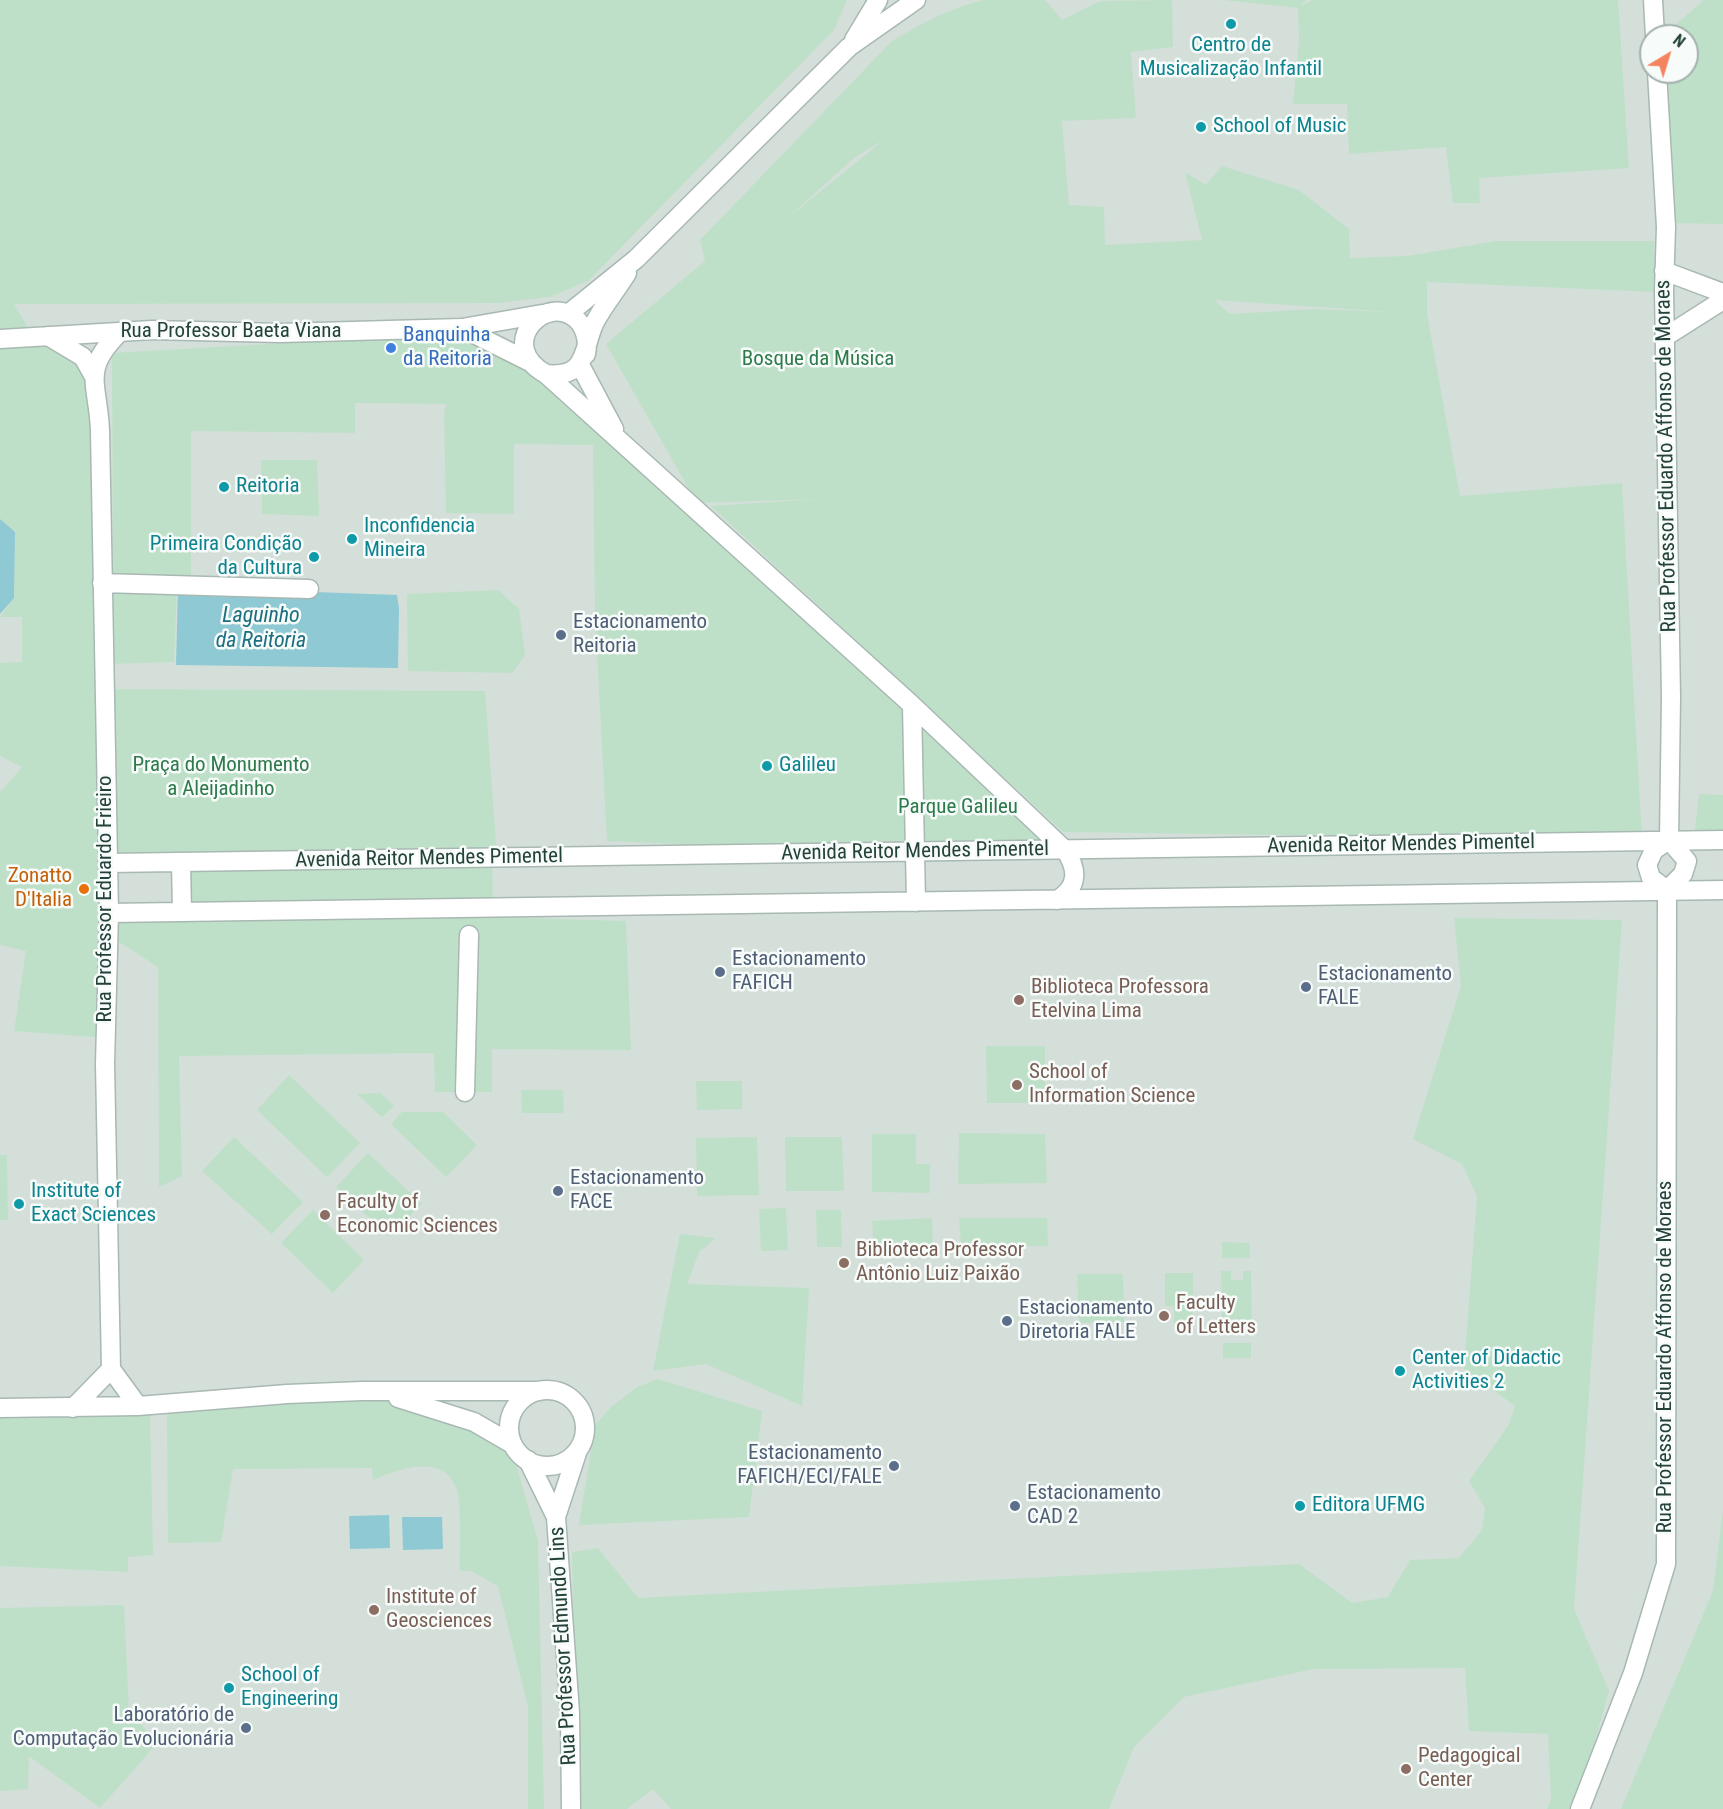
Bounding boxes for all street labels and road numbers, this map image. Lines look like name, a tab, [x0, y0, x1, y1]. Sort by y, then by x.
street label: Rua Professor Eduardo Affonso de Moraes	[1651, 280, 1683, 632]
street label: Rua Professor Baeta Viana	[120, 319, 342, 345]
street label: Rua Professor Eduardo Frieiro	[93, 775, 119, 1023]
street label: Avenida Reitor Mendes Pimentel	[1267, 830, 1535, 860]
street label: Avenida Reitor Mendes Pimentel	[781, 837, 1049, 867]
street label: Avenida Reitor Mendes Pimentel	[295, 844, 563, 874]
street label: Rua Professor Eduardo Affonso de Moraes	[1653, 1181, 1679, 1533]
street label: Rua Professor Edmundo Lins	[545, 1526, 583, 1766]

